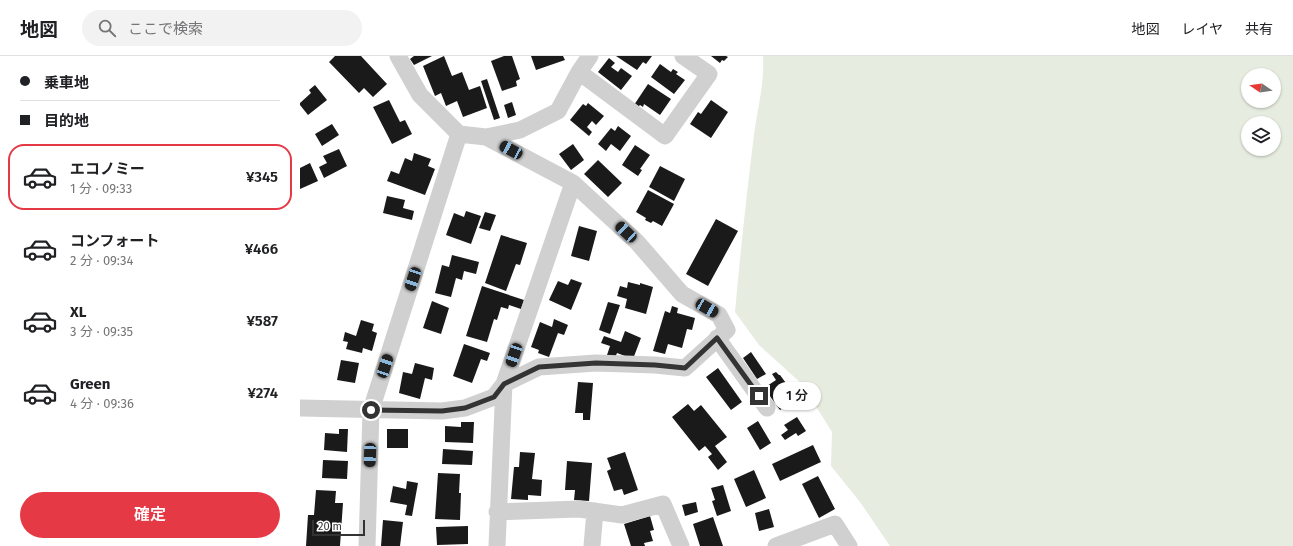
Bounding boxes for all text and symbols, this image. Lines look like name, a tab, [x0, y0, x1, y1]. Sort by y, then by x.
search box	[82, 10, 362, 46]
icon: search	[96, 17, 118, 39]
text: 地図	[20, 18, 58, 41]
text: ここで検索	[128, 20, 203, 38]
text: 地図	[1131, 21, 1159, 38]
text: レイヤ	[1181, 21, 1223, 38]
text: 共有	[1245, 21, 1273, 38]
north arrow	[1241, 68, 1281, 108]
map controls	[1241, 68, 1281, 156]
text: 乗車地	[44, 74, 89, 92]
text: 目的地	[44, 112, 89, 130]
button: layers	[1241, 116, 1281, 156]
car	[498, 139, 524, 161]
icon: car	[22, 159, 58, 195]
text: エコノミー	[70, 160, 145, 178]
text: ¥345	[246, 168, 278, 186]
text: 1 分 · 09:33	[70, 181, 132, 196]
car	[613, 219, 639, 245]
icon: car	[22, 231, 58, 267]
text: コンフォート	[70, 232, 160, 250]
text: ¥466	[245, 240, 278, 258]
text: 2 分 · 09:34	[70, 253, 133, 268]
car	[404, 266, 422, 292]
car	[694, 297, 720, 319]
icon: car	[22, 303, 58, 339]
text: XL	[70, 303, 86, 321]
text: ¥587	[247, 312, 278, 330]
text: 3 分 · 09:35	[70, 324, 133, 339]
car	[504, 342, 524, 368]
car	[376, 353, 394, 379]
icon: car	[22, 375, 58, 411]
text: Green	[70, 375, 110, 393]
callout: 1 分	[773, 382, 821, 410]
text: ¥274	[248, 384, 278, 402]
route end	[750, 387, 768, 405]
text: 1 分	[786, 388, 808, 403]
text: 4 分 · 09:36	[70, 396, 134, 411]
route start	[362, 401, 380, 419]
car	[364, 443, 376, 467]
button: 確定	[20, 492, 280, 538]
scale bar	[312, 518, 365, 537]
text: 20 m	[318, 520, 342, 533]

